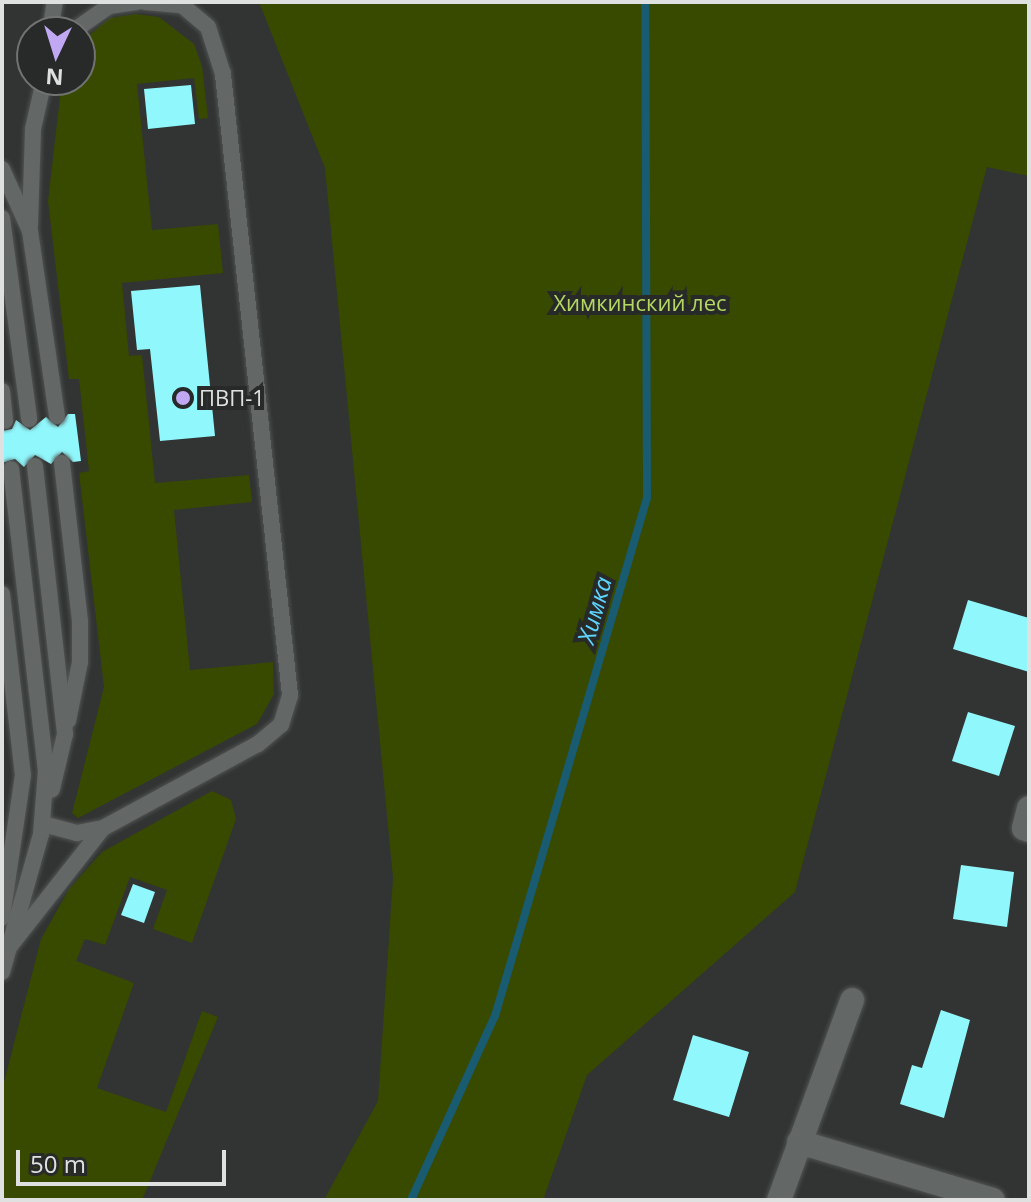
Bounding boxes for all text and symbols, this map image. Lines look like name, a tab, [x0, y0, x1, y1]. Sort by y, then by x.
north arrow	[16, 16, 96, 96]
text: N	[45, 62, 64, 94]
park label: Химкинский лес	[553, 290, 727, 316]
place label: ПВП-1	[199, 385, 265, 411]
marker: ПВП-1	[174, 389, 192, 407]
water label: Химка	[571, 573, 617, 647]
scale bar	[20, 1134, 230, 1184]
text: 50 m	[30, 1147, 86, 1180]

